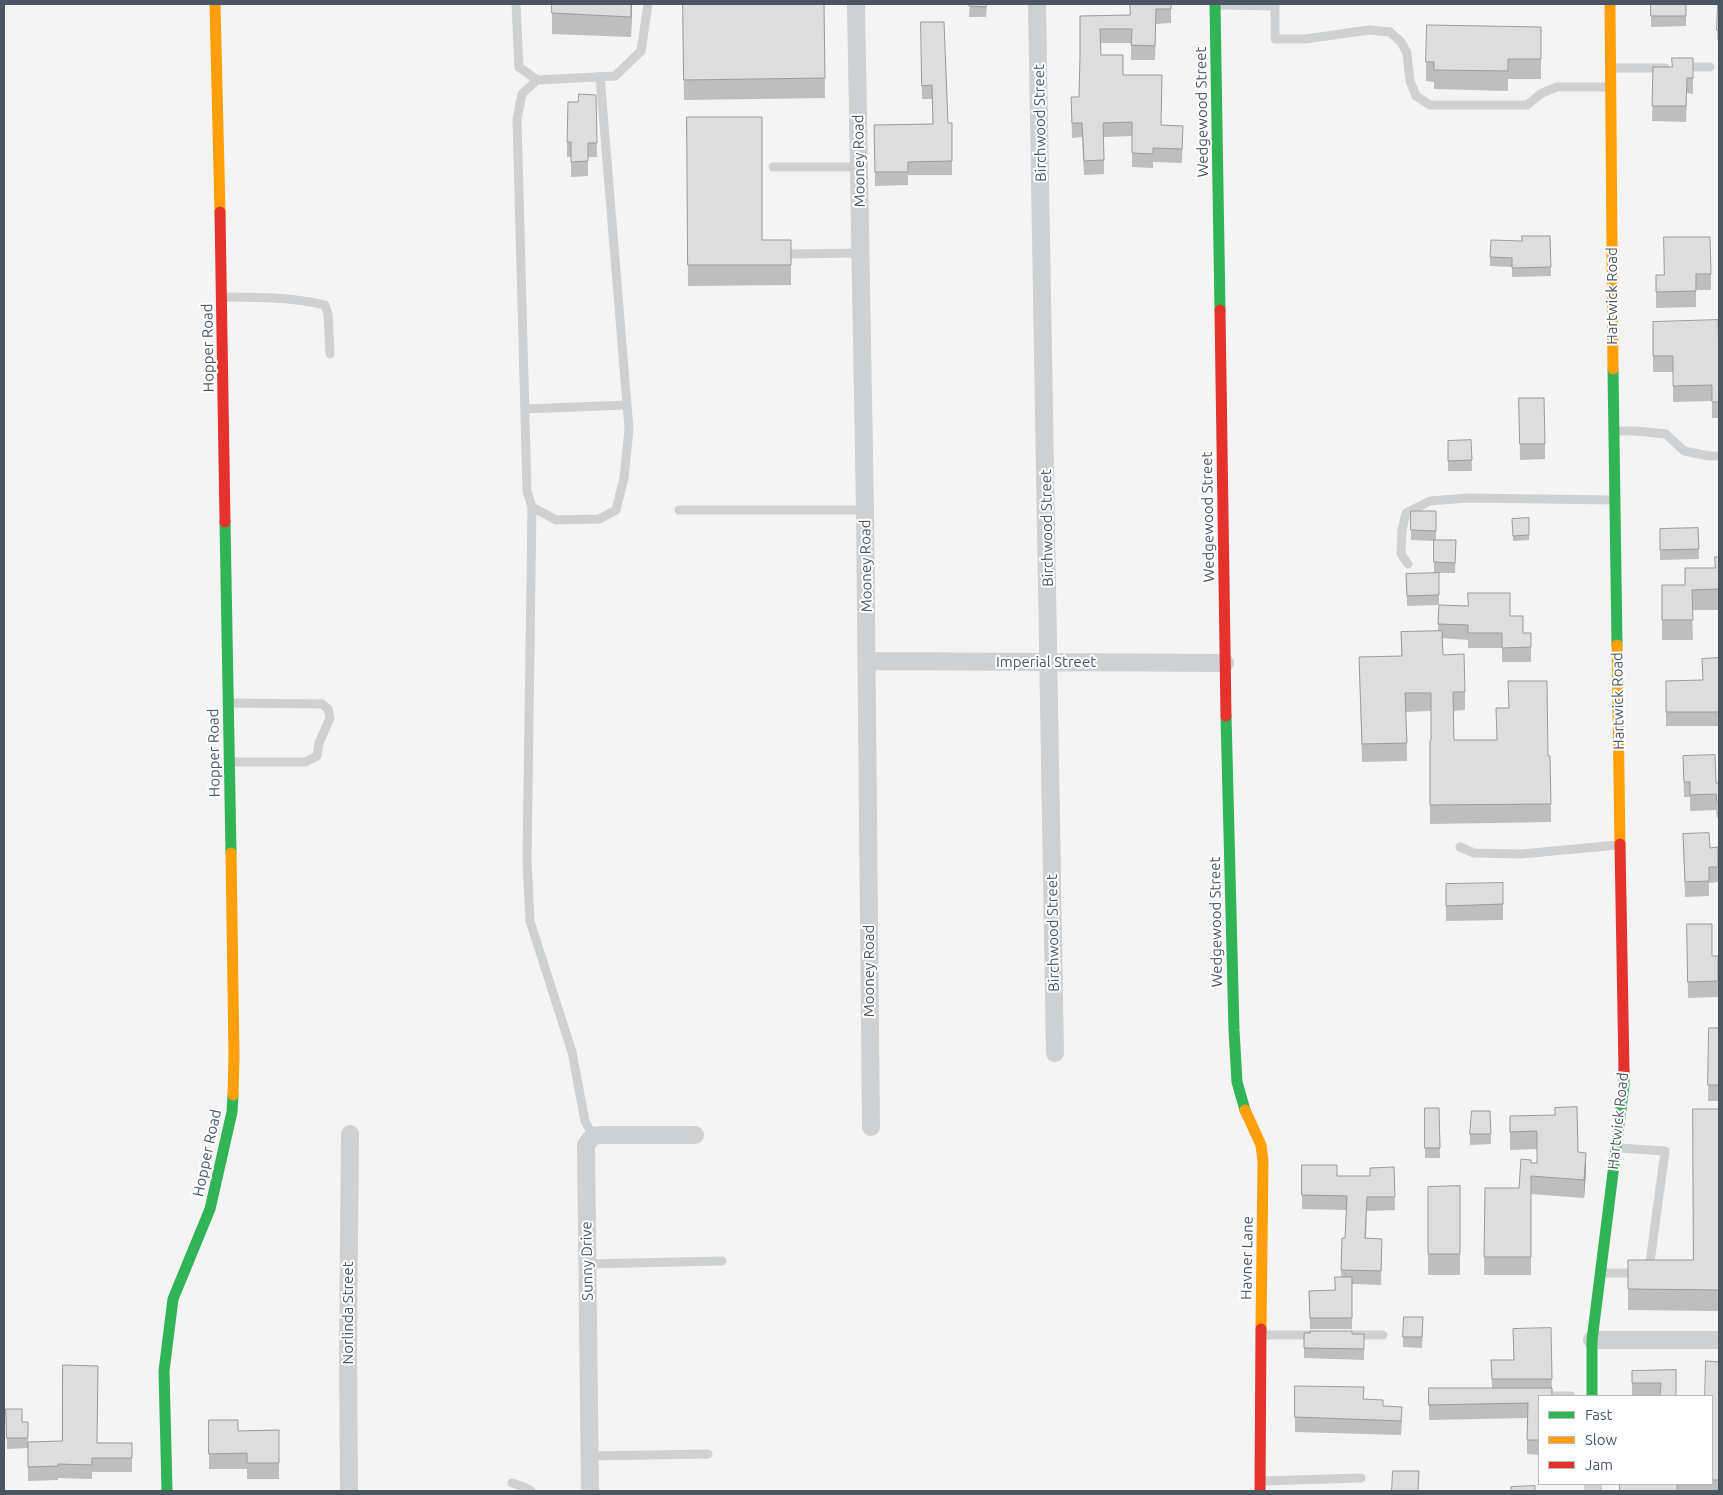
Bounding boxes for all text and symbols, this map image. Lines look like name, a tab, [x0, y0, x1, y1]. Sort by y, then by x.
street label: Wedgewood Street	[1192, 46, 1212, 178]
street label: Birchwood Street	[1030, 64, 1050, 182]
street label: Mooney Road	[849, 115, 869, 207]
street label: Hartwick Road	[1603, 247, 1621, 345]
street label: Hopper Road	[198, 303, 218, 393]
street label: Wedgewood Street	[1198, 451, 1218, 583]
street label: Birchwood Street	[1037, 469, 1057, 587]
street label: Mooney Road	[856, 520, 876, 612]
street label: Hartwick Road	[1608, 652, 1628, 750]
street label: Imperial Street	[996, 653, 1096, 671]
street label: Hopper Road	[204, 708, 224, 798]
street label: Wedgewood Street	[1206, 856, 1226, 988]
street label: Birchwood Street	[1043, 874, 1063, 992]
street label: Mooney Road	[860, 925, 878, 1017]
street label: Hartwick Road	[1604, 1072, 1632, 1170]
street label: Hopper Road	[189, 1108, 225, 1198]
street label: Havner Lane	[1237, 1216, 1257, 1300]
street label: Sunny Drive	[577, 1221, 597, 1301]
street label: Norlinda Street	[339, 1261, 357, 1365]
legend	[1538, 1395, 1713, 1485]
text: Fast	[1585, 1406, 1612, 1423]
text: Slow	[1585, 1431, 1617, 1448]
text: Jam	[1585, 1456, 1613, 1473]

